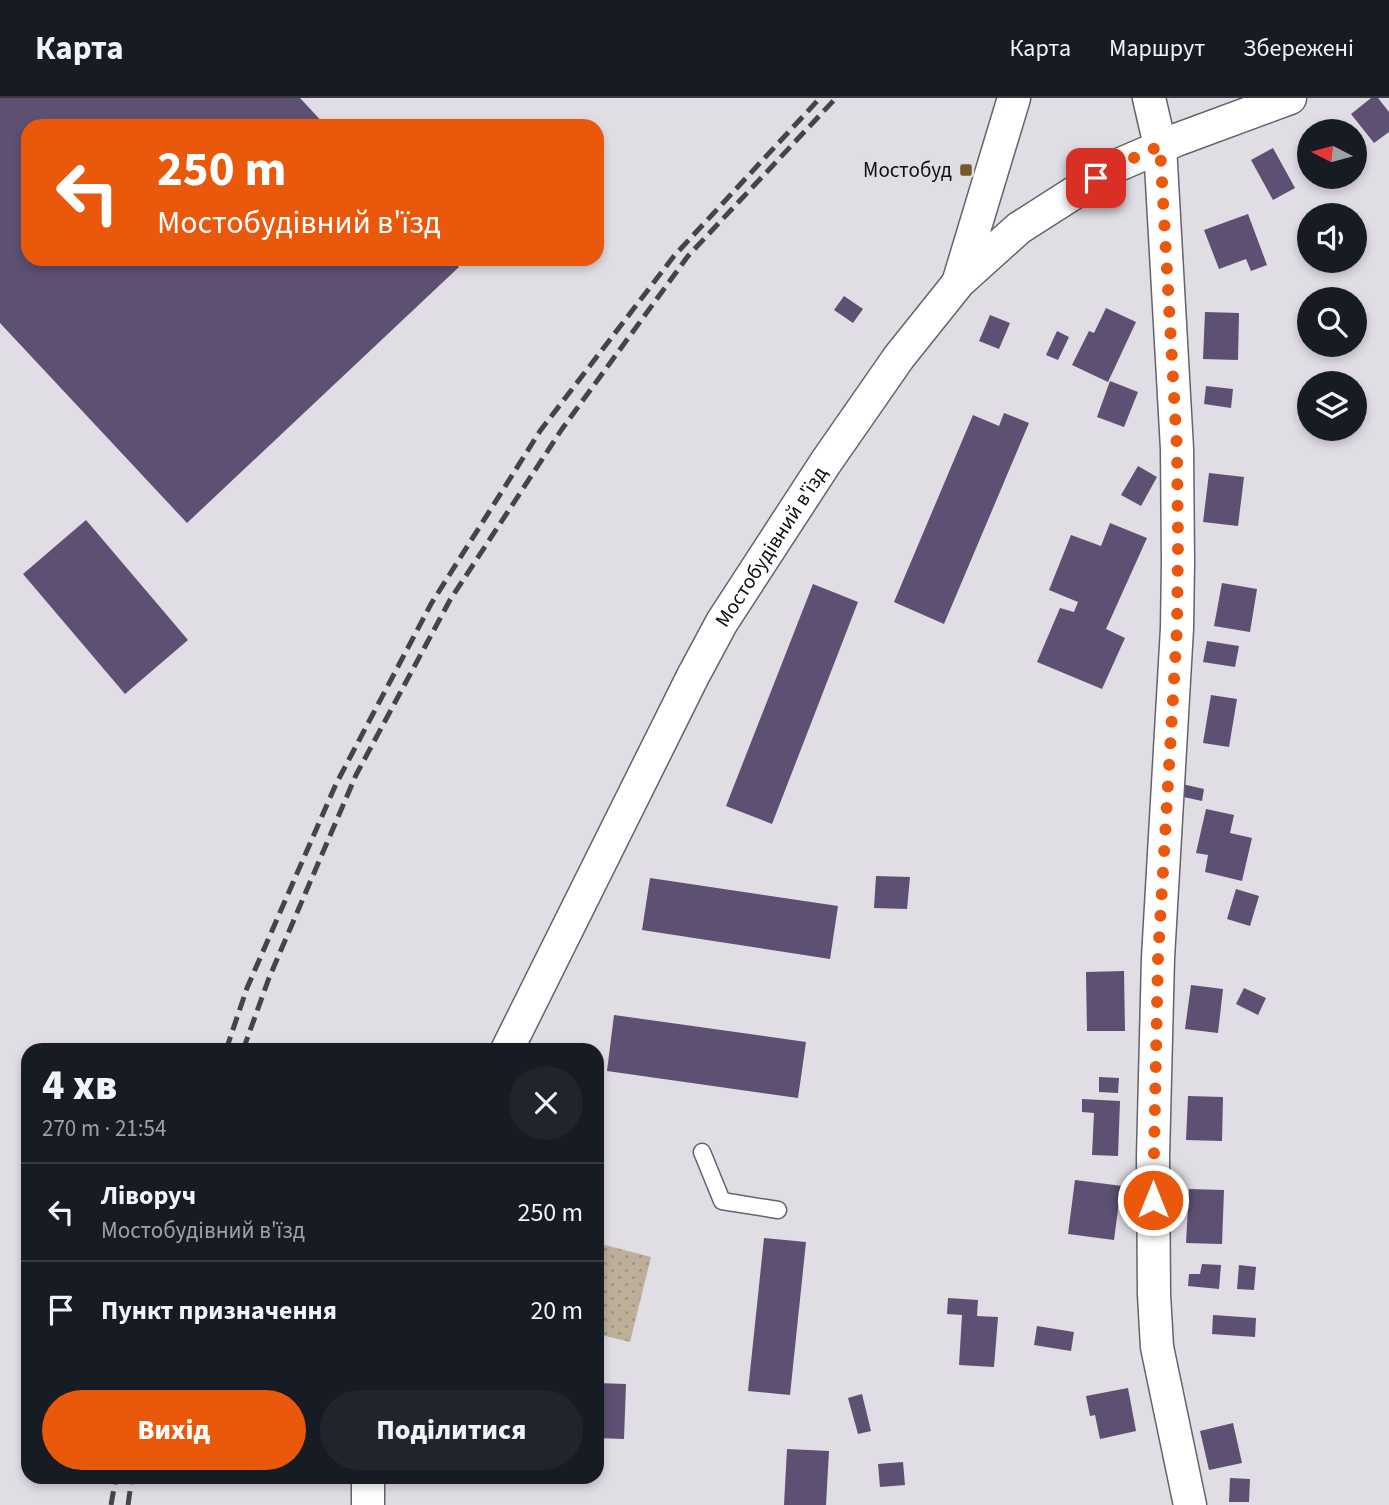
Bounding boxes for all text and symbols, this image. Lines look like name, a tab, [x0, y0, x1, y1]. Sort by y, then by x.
text: Карта	[35, 25, 124, 72]
text: Карта	[1009, 31, 1071, 66]
text: Маршрут	[1109, 31, 1205, 66]
text: Збережені	[1243, 31, 1354, 66]
north arrow	[1297, 119, 1367, 189]
map controls	[1297, 119, 1367, 441]
text: 250 m	[157, 135, 286, 205]
icon: left	[42, 147, 133, 238]
pin	[1066, 148, 1126, 208]
place label: Мостобуд	[863, 155, 952, 185]
icon: arrive	[1077, 159, 1115, 197]
marker: Мостобуд	[958, 162, 974, 178]
text: Мостобудівний в'їзд	[157, 200, 441, 246]
button: sound	[1297, 203, 1367, 273]
button: search	[1297, 287, 1367, 357]
button: layers	[1297, 371, 1367, 441]
street label: Мостобудівний в'їзд	[708, 460, 834, 633]
text: 4 хв	[42, 1056, 117, 1116]
button: close	[509, 1066, 583, 1140]
text: 270 m · 21:54	[42, 1112, 166, 1145]
position arrow	[1116, 1163, 1190, 1237]
text: Ліворуч	[101, 1177, 196, 1214]
icon: left	[42, 1193, 80, 1231]
text: 250 m	[517, 1194, 583, 1231]
text: Мостобудівний в'їзд	[101, 1214, 305, 1247]
icon: arrive	[42, 1291, 80, 1329]
text: Пункт призначення	[101, 1292, 337, 1329]
text: 20 m	[530, 1292, 583, 1329]
button: Вихід	[42, 1390, 306, 1470]
button: Поділитися	[320, 1390, 583, 1470]

